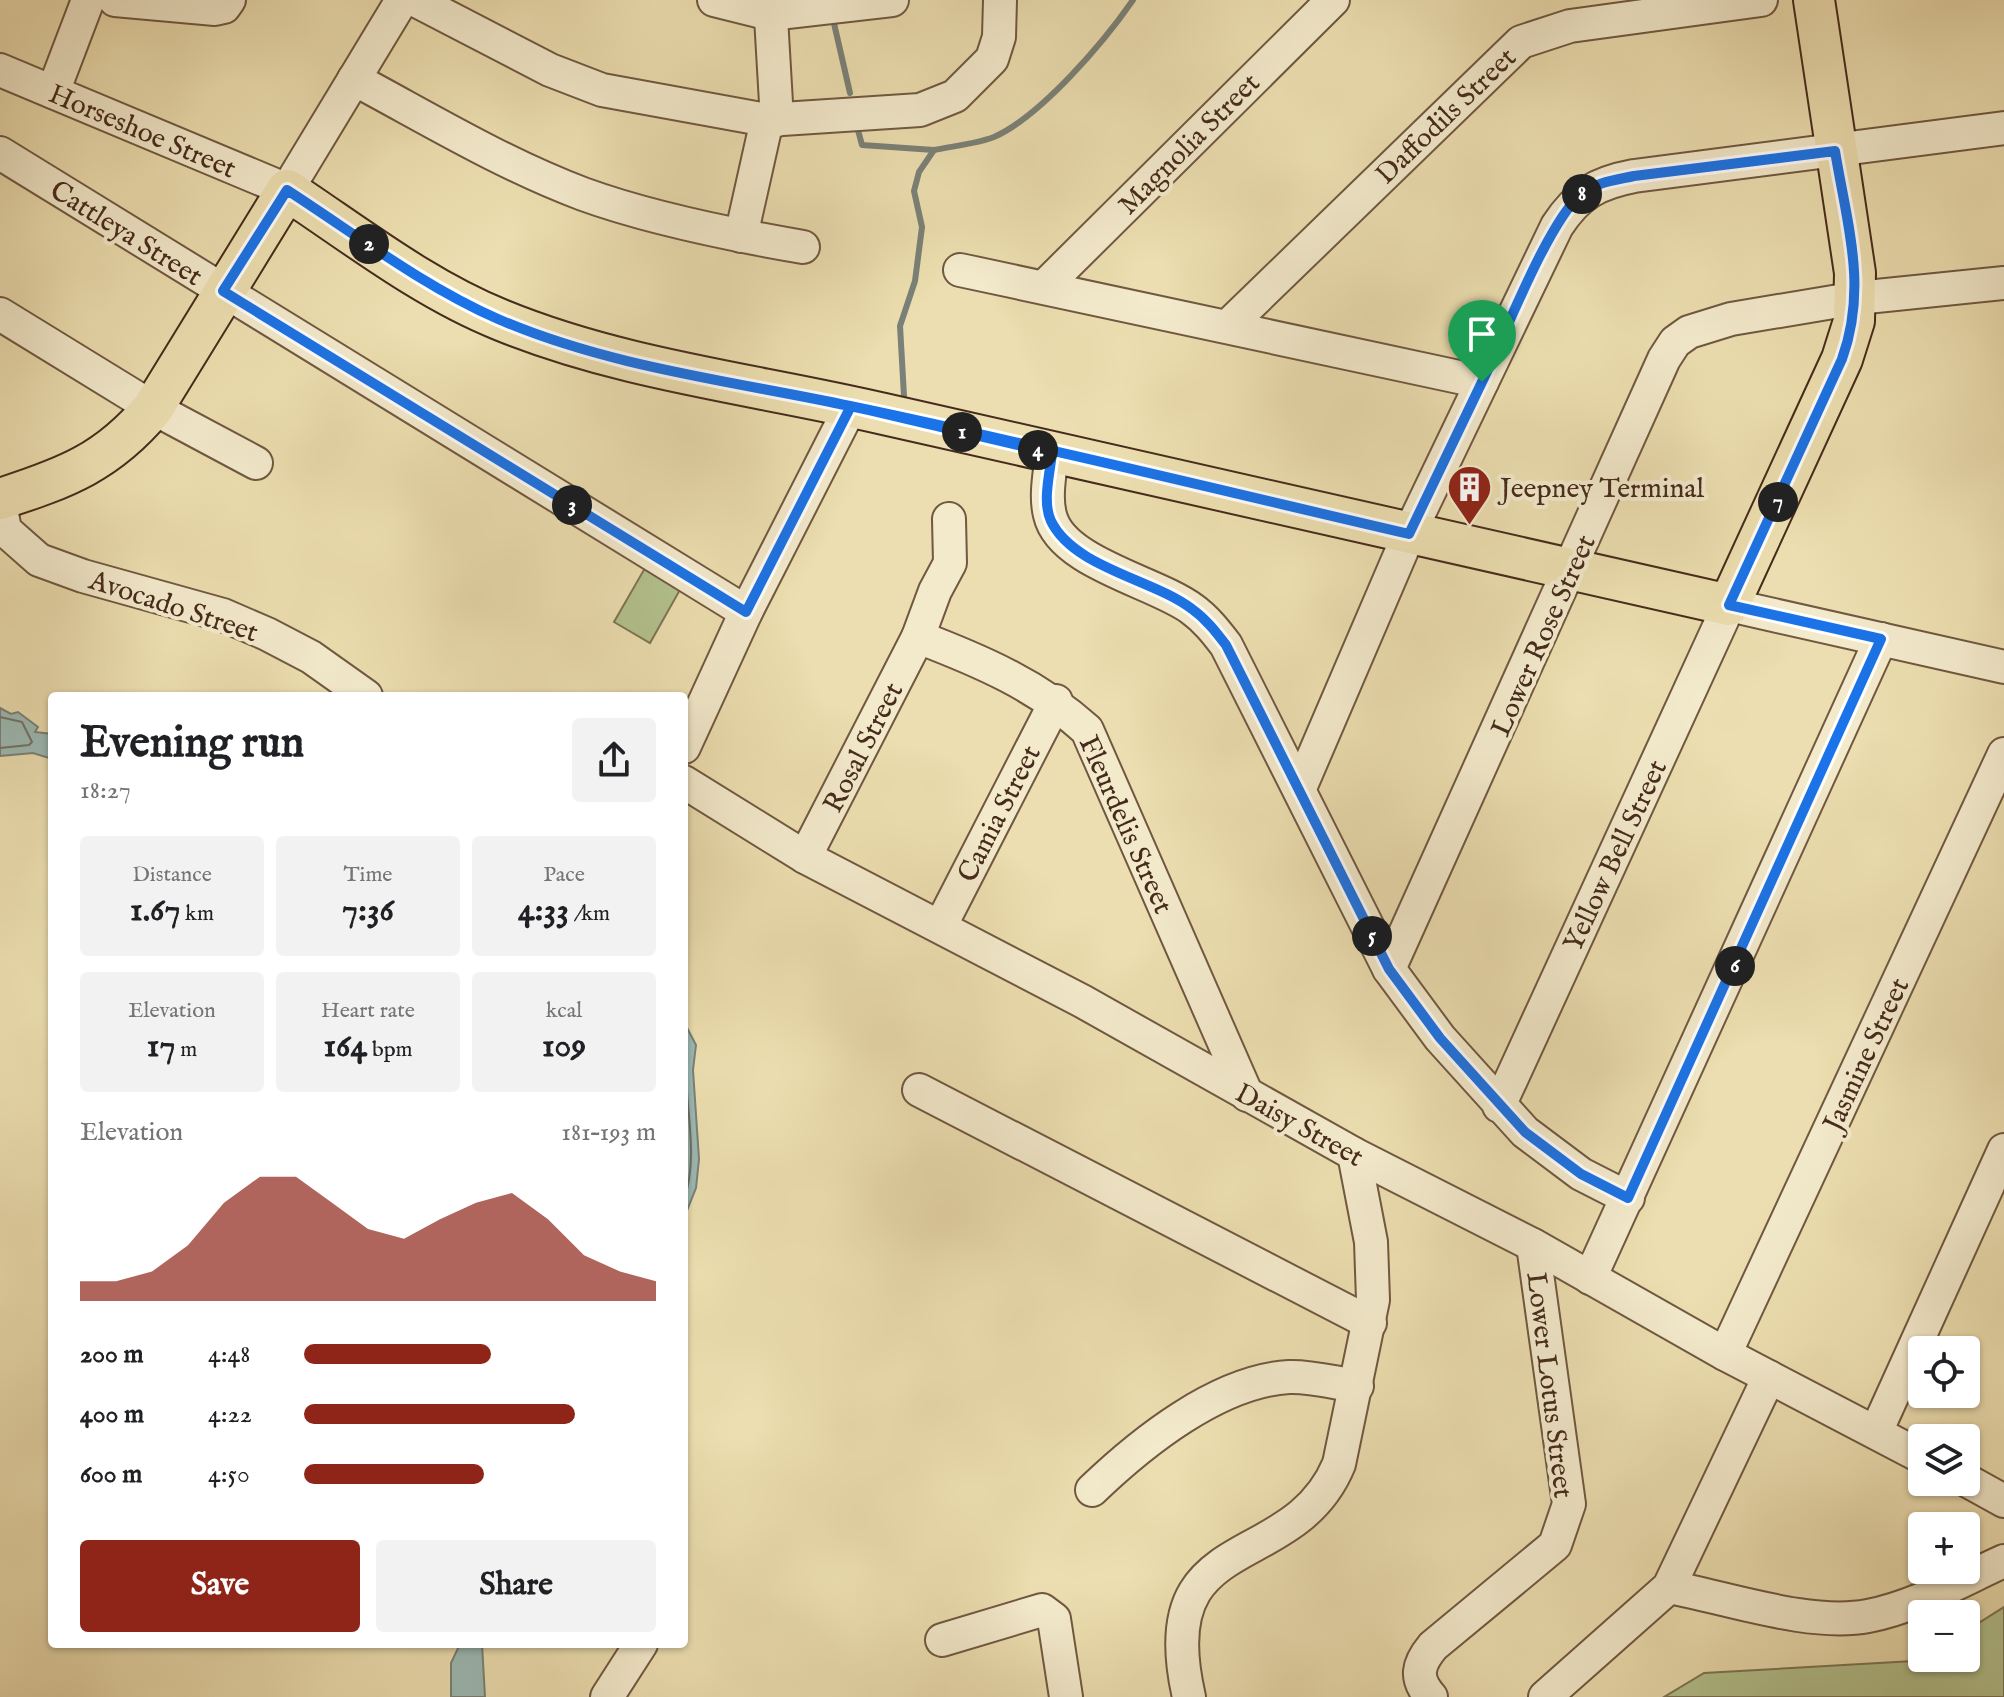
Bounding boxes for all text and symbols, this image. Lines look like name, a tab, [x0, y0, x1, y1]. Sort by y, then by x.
street label: Daffodils Street	[1369, 41, 1525, 193]
street label: Magnolia Street	[1111, 66, 1268, 223]
street label: Horseshoe Street	[43, 77, 241, 188]
street label: Cattleya Street	[43, 173, 209, 295]
pin: 8	[1562, 174, 1602, 214]
text: 8	[1578, 180, 1586, 208]
pin: 2	[349, 224, 389, 264]
text: 2	[364, 230, 374, 258]
pin	[1448, 300, 1516, 382]
icon: arrive	[1460, 312, 1504, 356]
pin: 1	[942, 412, 982, 452]
text: 1	[958, 418, 966, 446]
pin: 4	[1018, 430, 1058, 470]
text: 4	[1033, 436, 1043, 464]
building icon: Jeepney Terminal	[1445, 463, 1493, 526]
place label: Jeepney Terminal	[1497, 472, 1704, 507]
pin: 7	[1758, 482, 1798, 522]
pin: 3	[552, 485, 592, 525]
text: 7	[1773, 488, 1783, 516]
text: 3	[568, 491, 576, 519]
street label: Lower Rose Street	[1484, 529, 1605, 742]
street label: Avocado Street	[83, 563, 262, 651]
street label: Rosal Street	[817, 677, 912, 819]
text: Evening run	[80, 716, 304, 772]
button: share	[572, 718, 656, 802]
street label: Fleurdelis Street	[1070, 730, 1180, 920]
street label: Camia Street	[951, 739, 1050, 888]
street label: Yellow Bell Street	[1557, 754, 1676, 957]
text: 18:27	[80, 774, 131, 807]
text: Distance	[132, 861, 212, 889]
text: Time	[344, 861, 392, 889]
text: Pace	[543, 861, 585, 889]
text: 1.67	[130, 889, 180, 932]
text: 7:36	[342, 889, 394, 932]
text: 4:33	[518, 889, 569, 932]
text: km	[180, 900, 214, 928]
text: /km	[569, 900, 610, 928]
pin: 5	[1352, 916, 1392, 956]
text: 5	[1368, 922, 1376, 950]
pin: 6	[1715, 946, 1755, 986]
text: 6	[1730, 952, 1740, 980]
street label: Jasmine Street	[1815, 972, 1918, 1140]
text: Elevation	[128, 997, 216, 1025]
text: Heart rate	[321, 997, 415, 1025]
text: kcal	[546, 997, 582, 1025]
text: 17	[147, 1025, 175, 1068]
text: 164	[323, 1025, 367, 1068]
text: 109	[542, 1025, 586, 1068]
text: m	[175, 1036, 197, 1064]
text: bpm	[367, 1036, 413, 1064]
street label: Daisy Street	[1228, 1077, 1369, 1176]
text: Elevation	[80, 1116, 183, 1149]
text: 181–193 m	[561, 1116, 656, 1149]
street label: Lower Lotus Street	[1517, 1270, 1580, 1501]
map controls	[1908, 1336, 1980, 1672]
button: locate	[1908, 1336, 1980, 1408]
text: 200 m	[80, 1338, 144, 1371]
text: 4:48	[208, 1338, 251, 1371]
text: 400 m	[80, 1398, 144, 1431]
text: 4:22	[208, 1398, 252, 1431]
button: layers	[1908, 1424, 1980, 1496]
text: 600 m	[80, 1458, 142, 1491]
text: 4:50	[208, 1458, 250, 1491]
button: +	[1908, 1512, 1980, 1584]
button: Save	[80, 1540, 360, 1632]
button: Share	[376, 1540, 656, 1632]
button: −	[1908, 1600, 1980, 1672]

